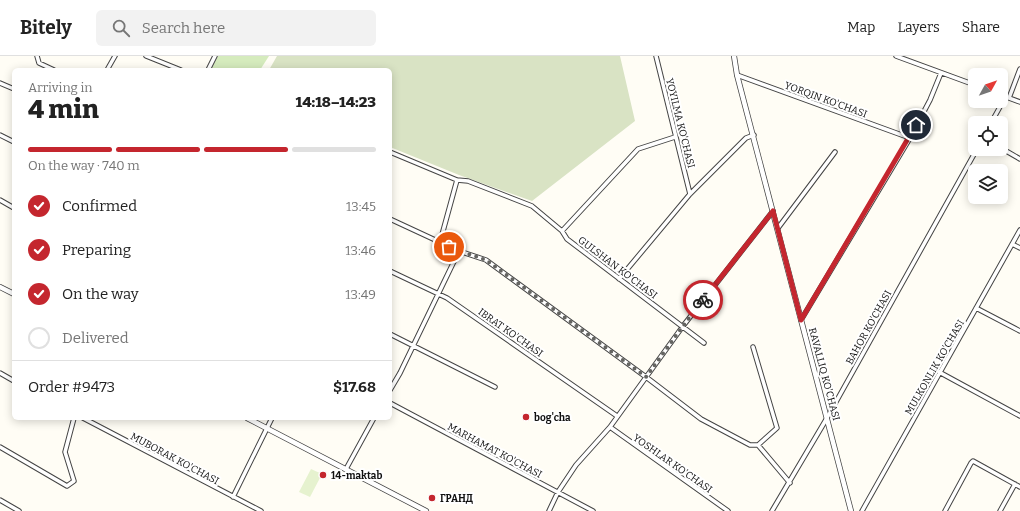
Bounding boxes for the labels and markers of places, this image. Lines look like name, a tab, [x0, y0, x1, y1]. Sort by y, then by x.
pin	[899, 108, 933, 142]
pin	[432, 230, 466, 264]
marker: bog'cha	[521, 412, 531, 422]
place label: bog'cha	[534, 412, 571, 424]
marker: 14-maktab	[318, 470, 328, 480]
place label: 14-maktab	[331, 470, 382, 482]
marker: ГРАНД	[427, 493, 437, 503]
place label: ГРАНД	[440, 493, 473, 505]

